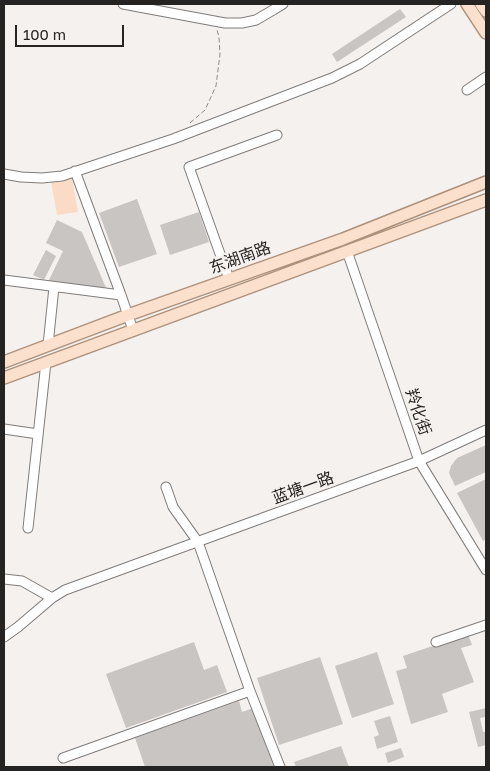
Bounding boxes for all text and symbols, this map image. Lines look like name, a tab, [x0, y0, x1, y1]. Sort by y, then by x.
scale bar	[18, 15, 126, 47]
text: 100 m	[23, 25, 66, 43]
street label: 东湖南路	[207, 238, 273, 278]
street label: 羚化街	[401, 386, 435, 438]
street label: 蓝塘一路	[270, 468, 336, 508]

